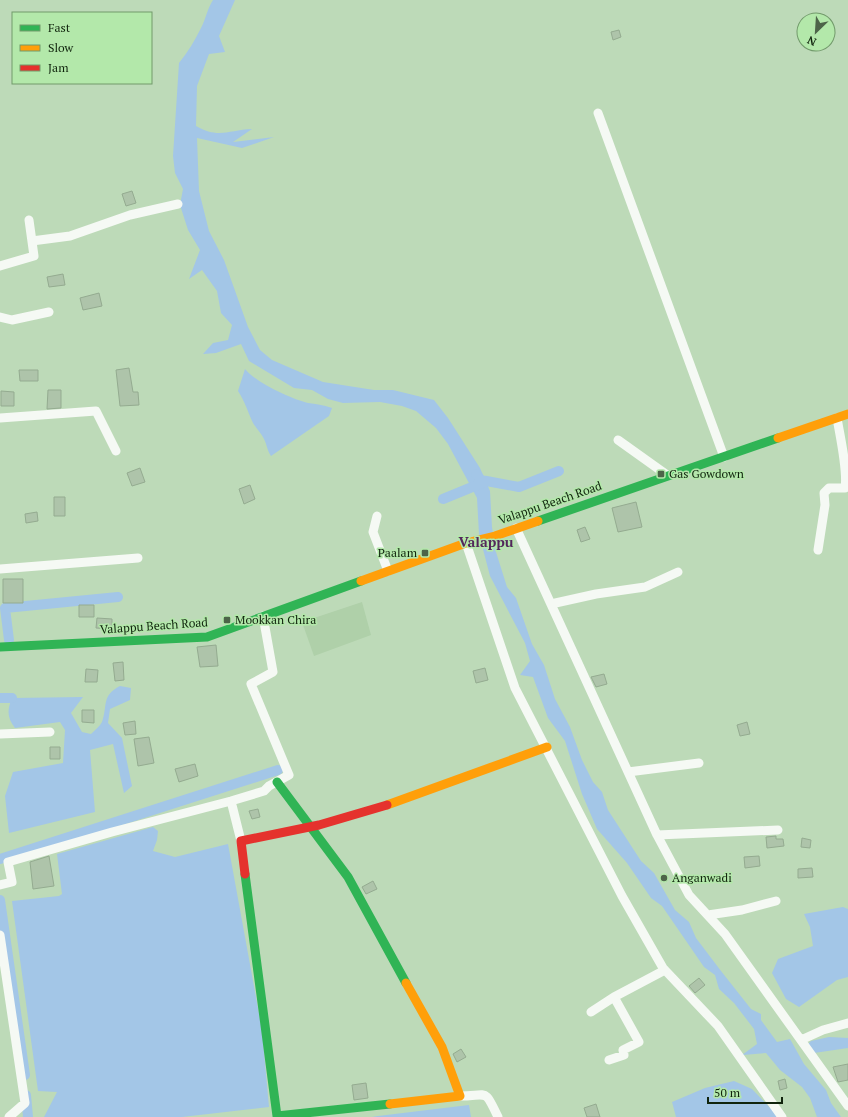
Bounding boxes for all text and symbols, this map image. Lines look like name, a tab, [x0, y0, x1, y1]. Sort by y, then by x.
legend	[12, 12, 152, 84]
north arrow	[796, 12, 836, 52]
text: Fast	[48, 20, 71, 35]
text: N	[804, 33, 819, 49]
text: Slow	[48, 40, 74, 55]
text: Jam	[48, 60, 69, 75]
place label: Gas Gowdown	[669, 466, 744, 481]
marker: Gas Gowdown	[656, 469, 666, 479]
street label: Valappu Beach Road	[496, 478, 604, 527]
district label: Valappu	[458, 532, 514, 551]
place label: Paalam	[378, 545, 418, 560]
marker: Paalam	[420, 548, 430, 558]
place label: Mookkan Chira	[235, 612, 316, 627]
street label: Valappu Beach Road	[99, 614, 209, 637]
marker: Mookkan Chira	[222, 615, 232, 625]
place label: Anganwadi	[672, 870, 732, 885]
marker: Anganwadi	[659, 873, 669, 883]
scale bar	[708, 1079, 782, 1105]
text: 50 m	[714, 1085, 741, 1100]

